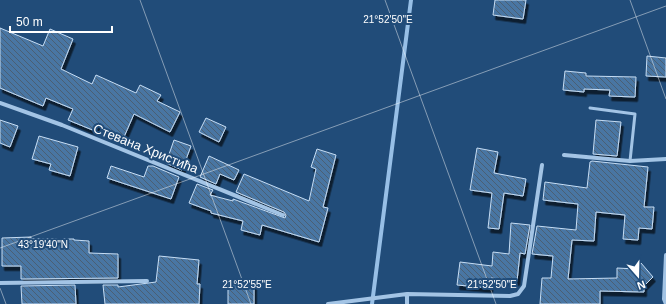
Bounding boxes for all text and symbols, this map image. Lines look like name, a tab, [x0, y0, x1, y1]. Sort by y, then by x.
scale bar	[10, 8, 112, 34]
text: 21°52'50"E	[363, 14, 413, 25]
text: 50 m	[16, 15, 43, 29]
street label: Стевана Христића	[91, 121, 201, 177]
text: 43°19'40"N	[18, 239, 68, 250]
north arrow	[618, 256, 658, 296]
text: N	[636, 278, 647, 292]
text: 21°52'55"E	[222, 279, 272, 290]
text: 21°52'50"E	[467, 279, 517, 290]

